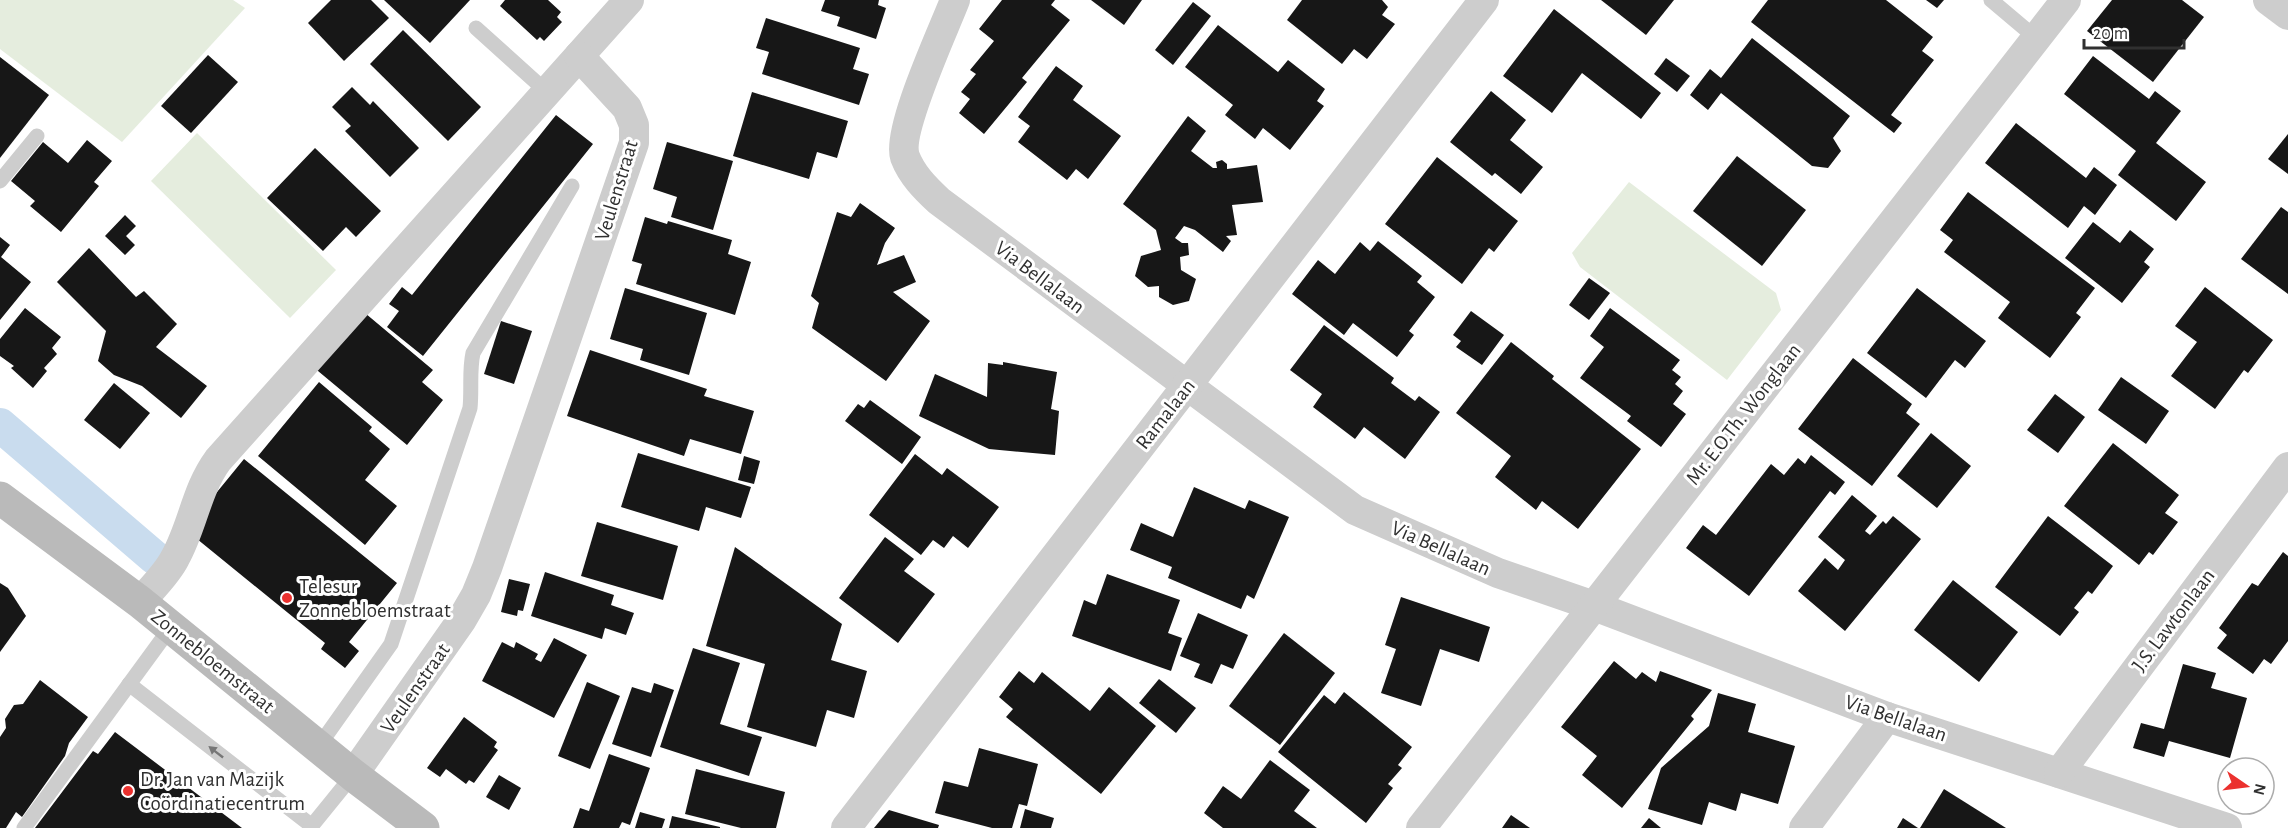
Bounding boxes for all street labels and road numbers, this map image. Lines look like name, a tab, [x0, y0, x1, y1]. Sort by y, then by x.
street label: Veulenstraat	[591, 137, 642, 243]
street label: Via Bellalaan	[991, 237, 1088, 318]
street label: Mr. E.O.Th. Wonglaan	[1682, 340, 1805, 489]
street label: Ramalaan	[1132, 375, 1199, 453]
street label: Via Bellalaan	[1388, 517, 1494, 580]
street label: J.S. Lawtonlaan	[2128, 565, 2219, 676]
street label: Zonnebloemstraat	[147, 605, 278, 717]
street label: Veulenstraat	[377, 639, 454, 737]
street label: Via Bellalaan	[1842, 691, 1949, 746]

